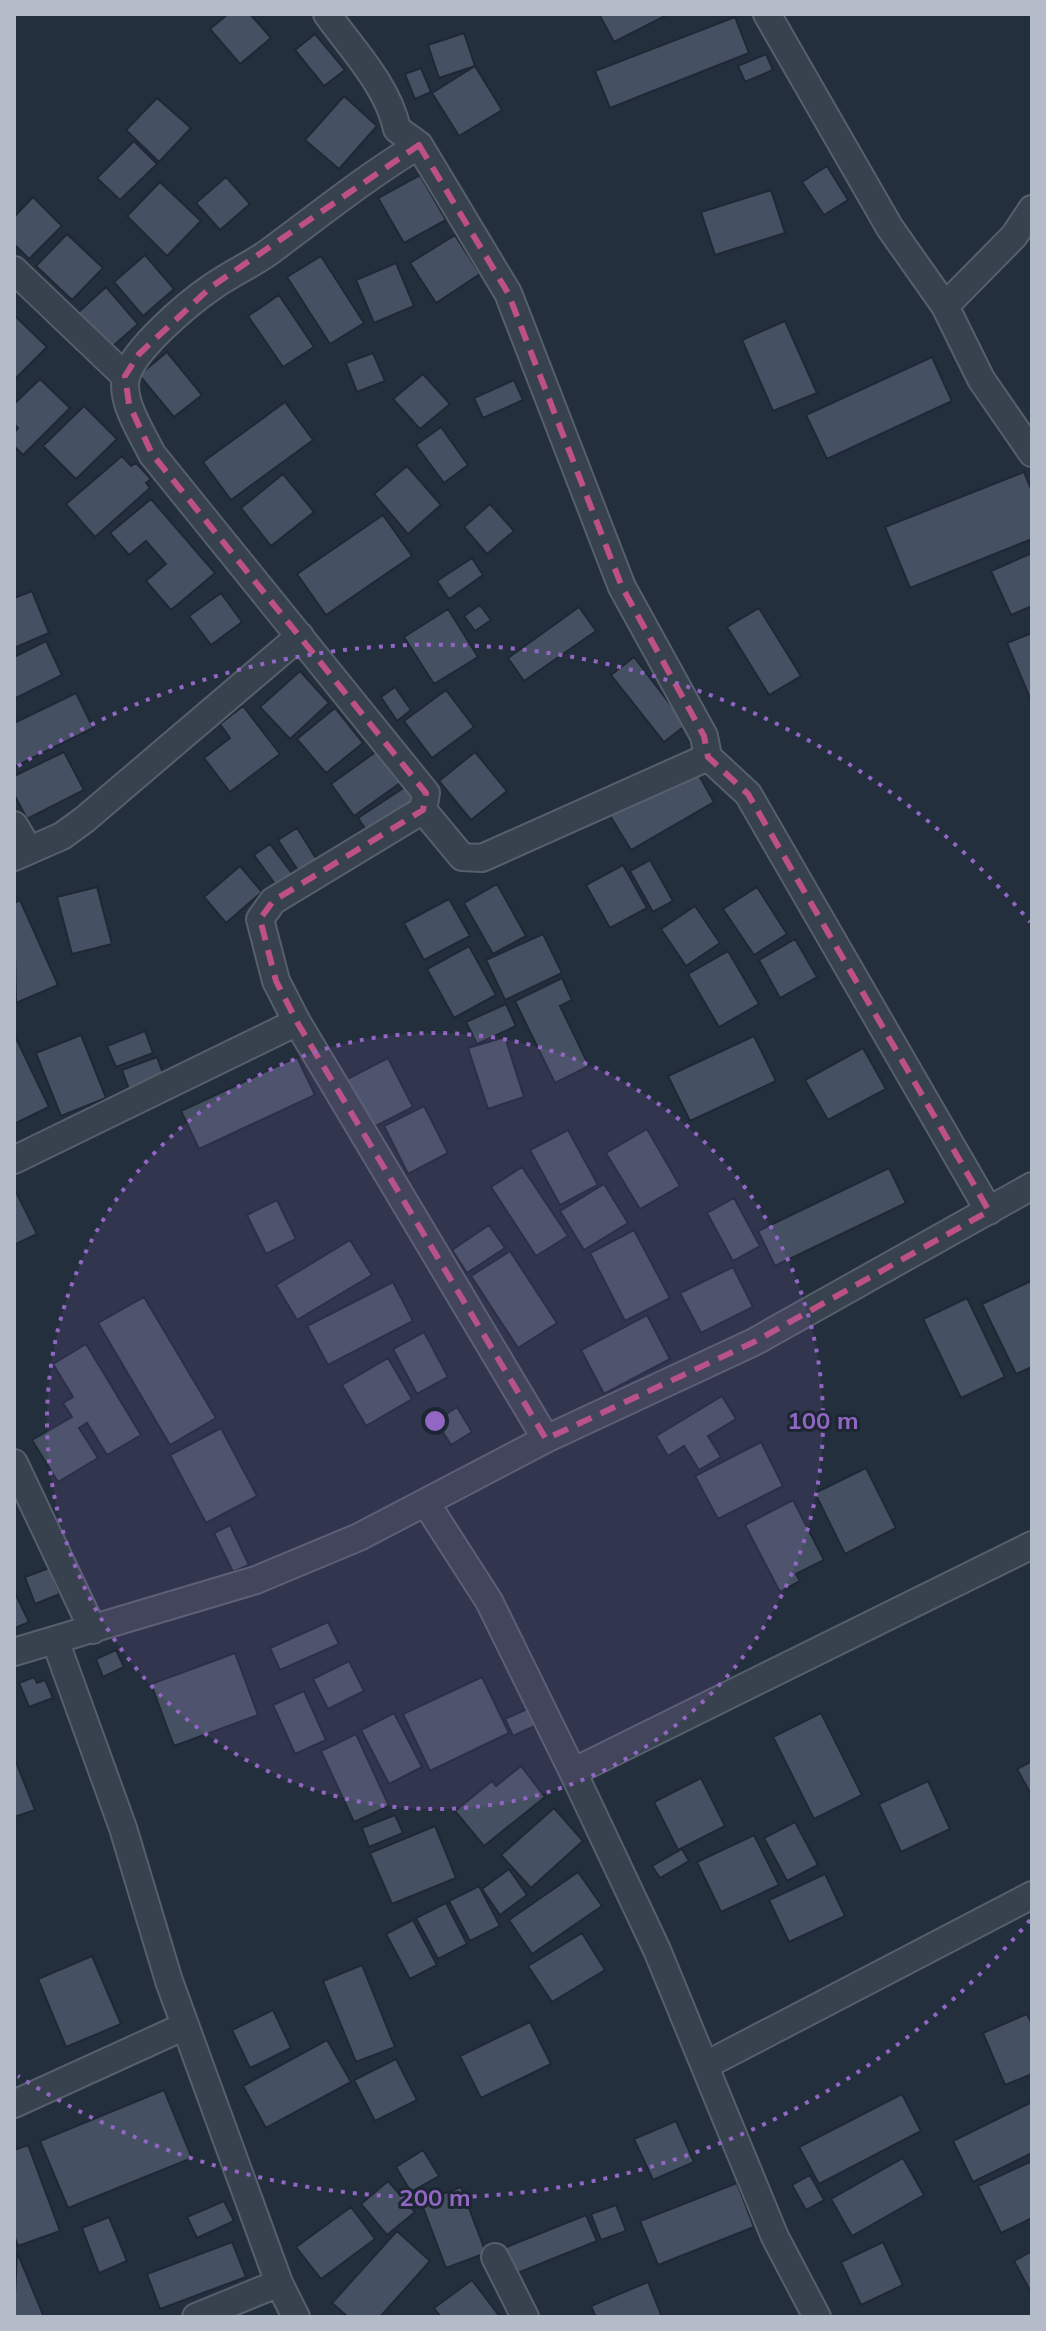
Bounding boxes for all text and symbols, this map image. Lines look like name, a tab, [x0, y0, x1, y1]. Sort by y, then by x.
text: 100 m	[787, 1405, 859, 1435]
centre of rings	[421, 1407, 449, 1435]
text: 200 m	[399, 2182, 471, 2212]

